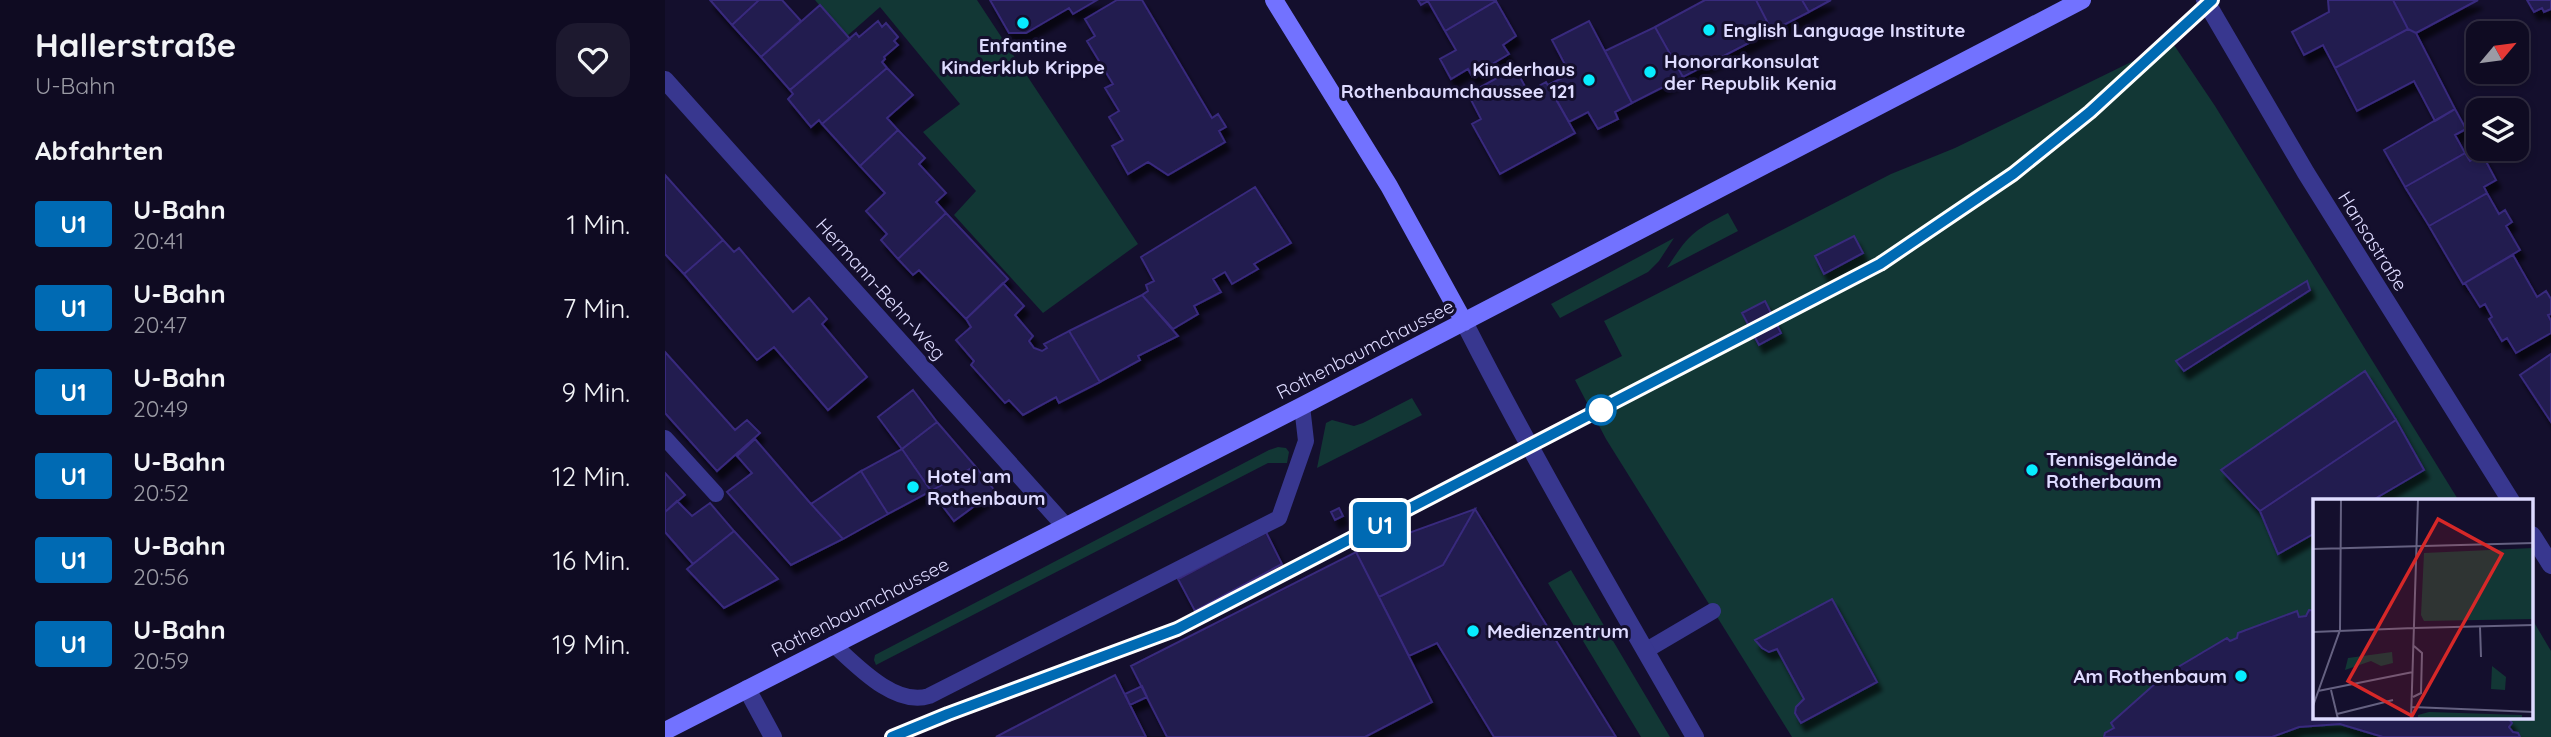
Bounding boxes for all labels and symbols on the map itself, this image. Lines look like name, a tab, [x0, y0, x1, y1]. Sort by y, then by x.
marker: Enfantine Kinderklub Krippe	[1015, 15, 1031, 31]
place label: English Language Institute	[1723, 18, 1966, 42]
north arrow	[2466, 21, 2529, 84]
marker: English Language Institute	[1701, 22, 1717, 38]
place label: Enfantine Kinderklub Krippe	[941, 33, 1105, 79]
place label: Honorarkonsulat der Republik Kenia	[1664, 49, 1837, 95]
place label: Kinderhaus Rothenbaumchaussee 121	[1341, 57, 1575, 103]
marker: Honorarkonsulat der Republik Kenia	[1642, 64, 1658, 80]
marker: Kinderhaus Rothenbaumchaussee 121	[1581, 72, 1597, 88]
street label: Hansastraße	[2333, 187, 2413, 295]
street label: Hermann-Behn-Weg	[811, 213, 951, 365]
street label: Rothenbaumchaussee	[1272, 294, 1458, 404]
unlabelled marker	[1586, 395, 1616, 425]
place label: Tennisgelände Rotherbaum	[2046, 447, 2178, 493]
marker: Tennisgelände Rotherbaum	[2024, 462, 2040, 478]
place label: Hotel am Rothenbaum	[927, 464, 1046, 510]
marker: Hotel am Rothenbaum	[905, 479, 921, 495]
inset map	[2313, 499, 2533, 720]
line badge: U1	[1349, 502, 1411, 548]
street label: Rothenbaumchaussee	[767, 552, 953, 662]
place label: Medienzentrum	[1487, 619, 1629, 643]
marker: Medienzentrum	[1465, 623, 1481, 639]
place label: Am Rothenbaum	[2073, 664, 2227, 688]
marker: Am Rothenbaum	[2233, 668, 2249, 684]

